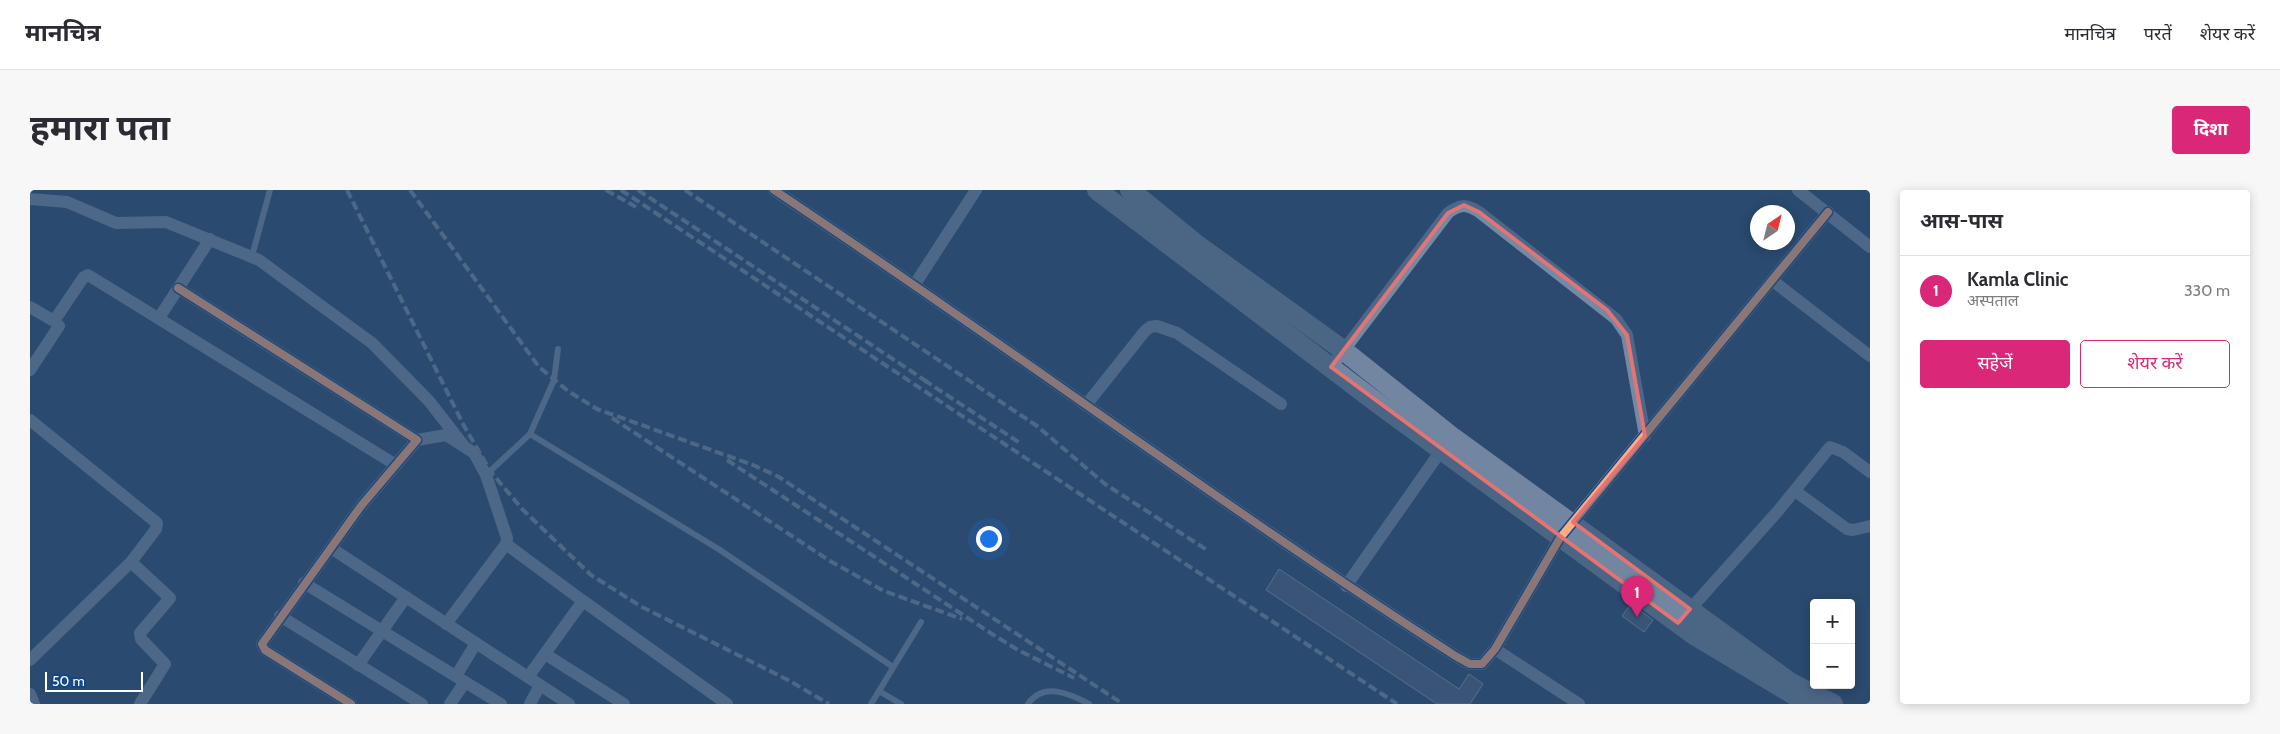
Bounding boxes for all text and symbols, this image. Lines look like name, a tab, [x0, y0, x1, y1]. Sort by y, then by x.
text: मानचित्र	[25, 18, 101, 47]
text: मानचित्र	[2064, 23, 2116, 45]
text: परतें	[2144, 23, 2172, 45]
text: शेयर करें	[2200, 23, 2255, 45]
text: हमारा पता	[30, 106, 170, 149]
button: दिशा	[2172, 106, 2250, 154]
north arrow	[1750, 205, 1795, 250]
text: आस-पास	[1920, 208, 2003, 233]
text: Kamla Clinic	[1967, 268, 2068, 291]
text: 1	[1933, 281, 1939, 300]
text: 330 m	[2184, 281, 2230, 300]
text: अस्पताल	[1967, 291, 2019, 310]
button: सहेजें	[1920, 340, 2070, 388]
button: शेयर करें	[2080, 340, 2230, 388]
your location	[976, 526, 1002, 552]
pin: 1	[1621, 576, 1653, 617]
map controls	[1810, 599, 1855, 689]
button: +	[1810, 599, 1855, 644]
button: −	[1810, 644, 1855, 689]
scale bar	[45, 669, 142, 692]
text: 50 m	[52, 672, 85, 690]

